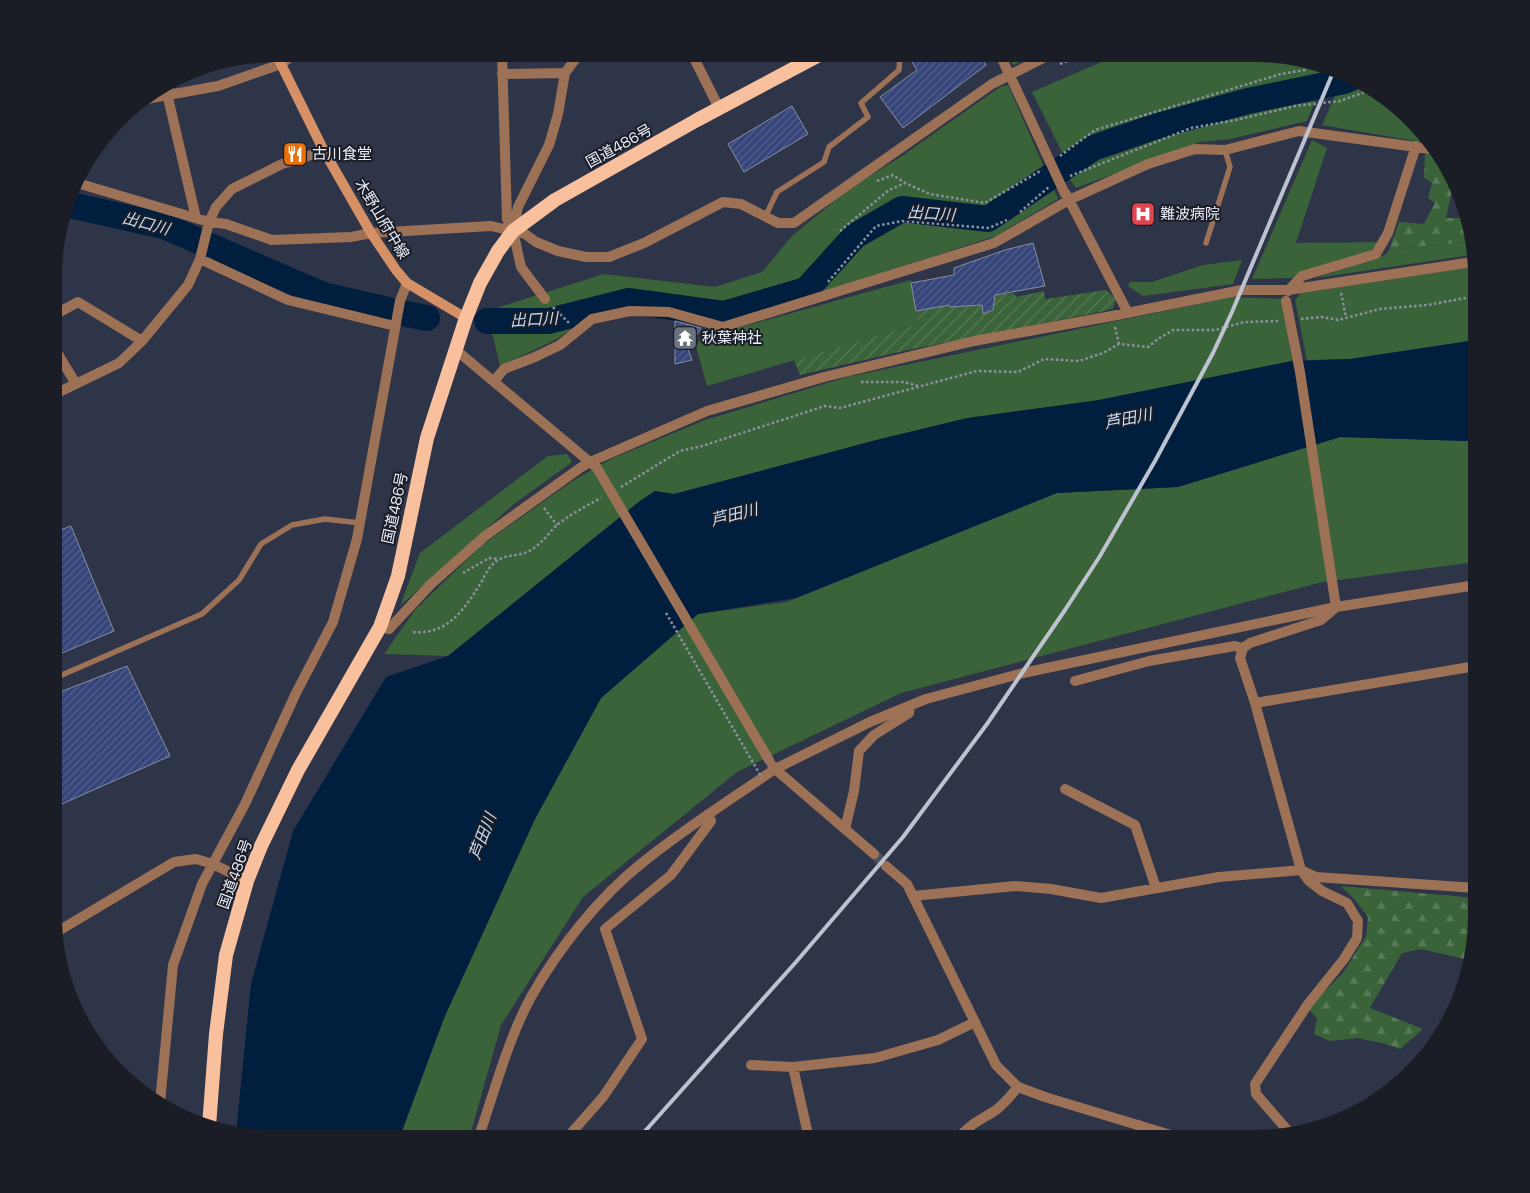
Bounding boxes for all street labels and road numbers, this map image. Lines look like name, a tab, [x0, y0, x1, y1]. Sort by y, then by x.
street label: 国道486号	[582, 120, 655, 172]
street label: 木野山府中線	[351, 175, 414, 262]
street label: 国道486号	[378, 470, 411, 546]
street label: 国道486号	[213, 836, 256, 911]

